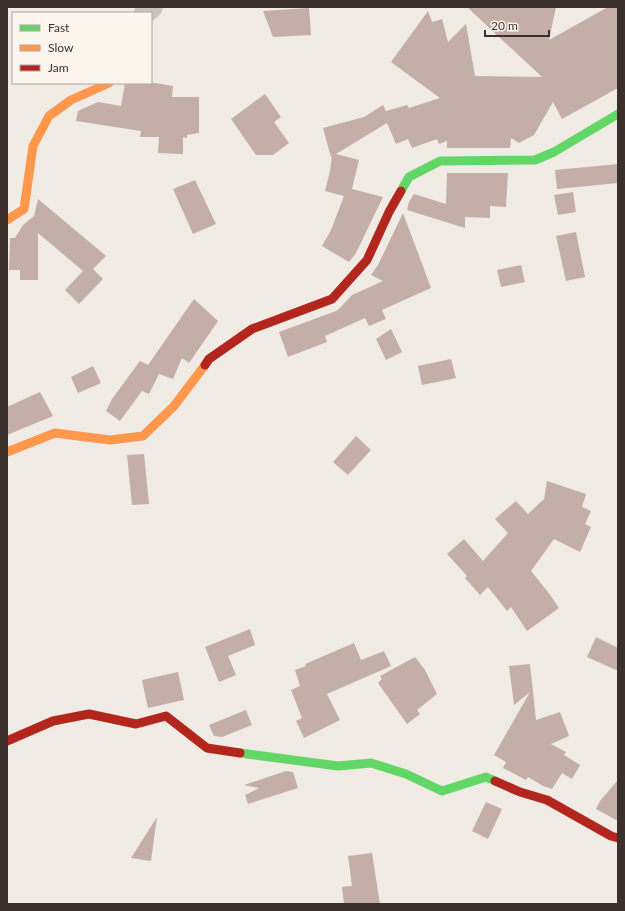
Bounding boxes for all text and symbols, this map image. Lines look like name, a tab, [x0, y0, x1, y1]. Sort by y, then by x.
legend	[12, 12, 152, 84]
scale bar	[485, 12, 549, 38]
text: 20 m	[491, 18, 518, 33]
text: Fast	[48, 20, 70, 35]
text: Slow	[48, 40, 74, 55]
text: Jam	[48, 60, 69, 75]

